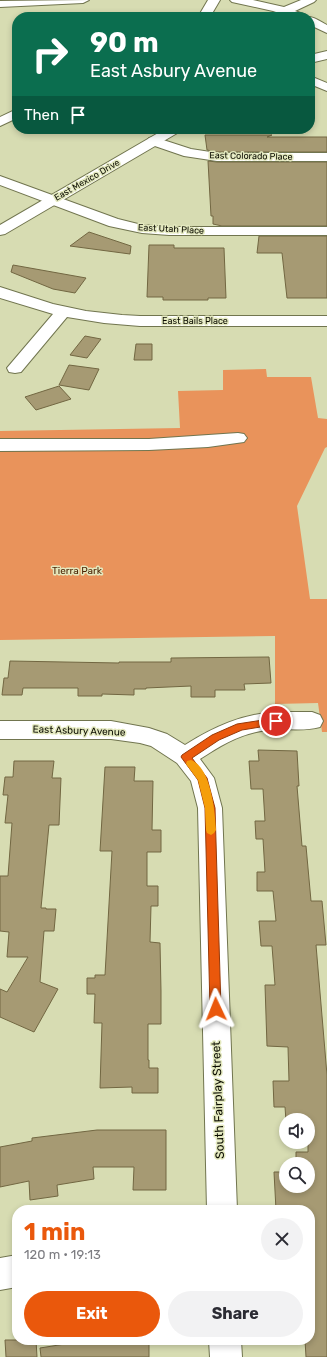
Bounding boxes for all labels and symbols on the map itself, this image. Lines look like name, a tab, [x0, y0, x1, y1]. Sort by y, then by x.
street label: East Colorado Place	[209, 150, 293, 162]
street label: East Mexico Drive	[53, 157, 121, 203]
street label: East Utah Place	[138, 222, 204, 236]
street label: East Bails Place	[162, 316, 228, 326]
park label: Tierra Park	[52, 565, 103, 577]
pin	[259, 704, 293, 738]
street label: East Asbury Avenue	[32, 723, 126, 739]
position arrow	[195, 988, 237, 1030]
street label: South Fairplay Street	[209, 1041, 227, 1159]

